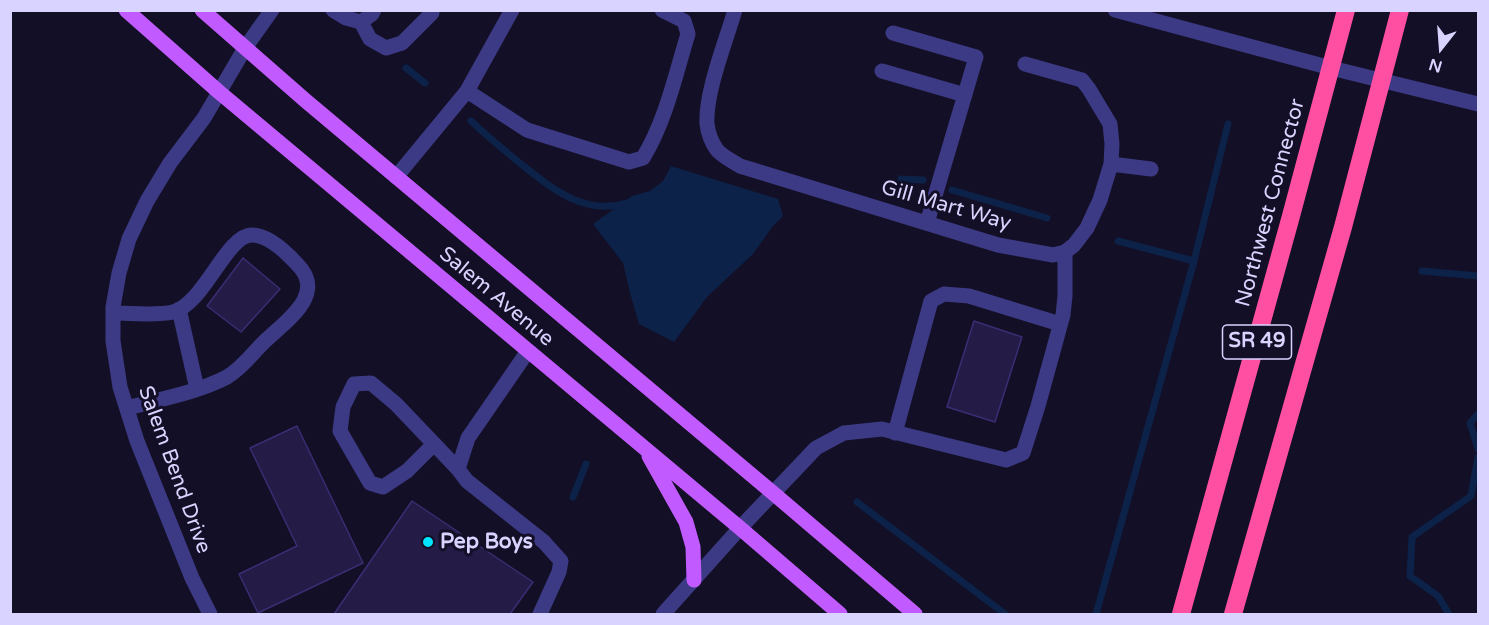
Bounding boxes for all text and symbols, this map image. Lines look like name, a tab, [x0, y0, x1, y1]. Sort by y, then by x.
north arrow	[1411, 18, 1471, 78]
text: N	[1427, 54, 1445, 77]
street label: Northwest Connector	[1231, 96, 1311, 310]
street label: Gill Mart Way	[878, 175, 1014, 237]
street label: Salem Avenue	[434, 242, 558, 352]
road number: SR 49	[1222, 325, 1292, 359]
street label: Salem Bend Drive	[132, 383, 216, 557]
place label: Pep Boys	[440, 529, 533, 555]
marker: Pep Boys	[421, 535, 435, 549]

